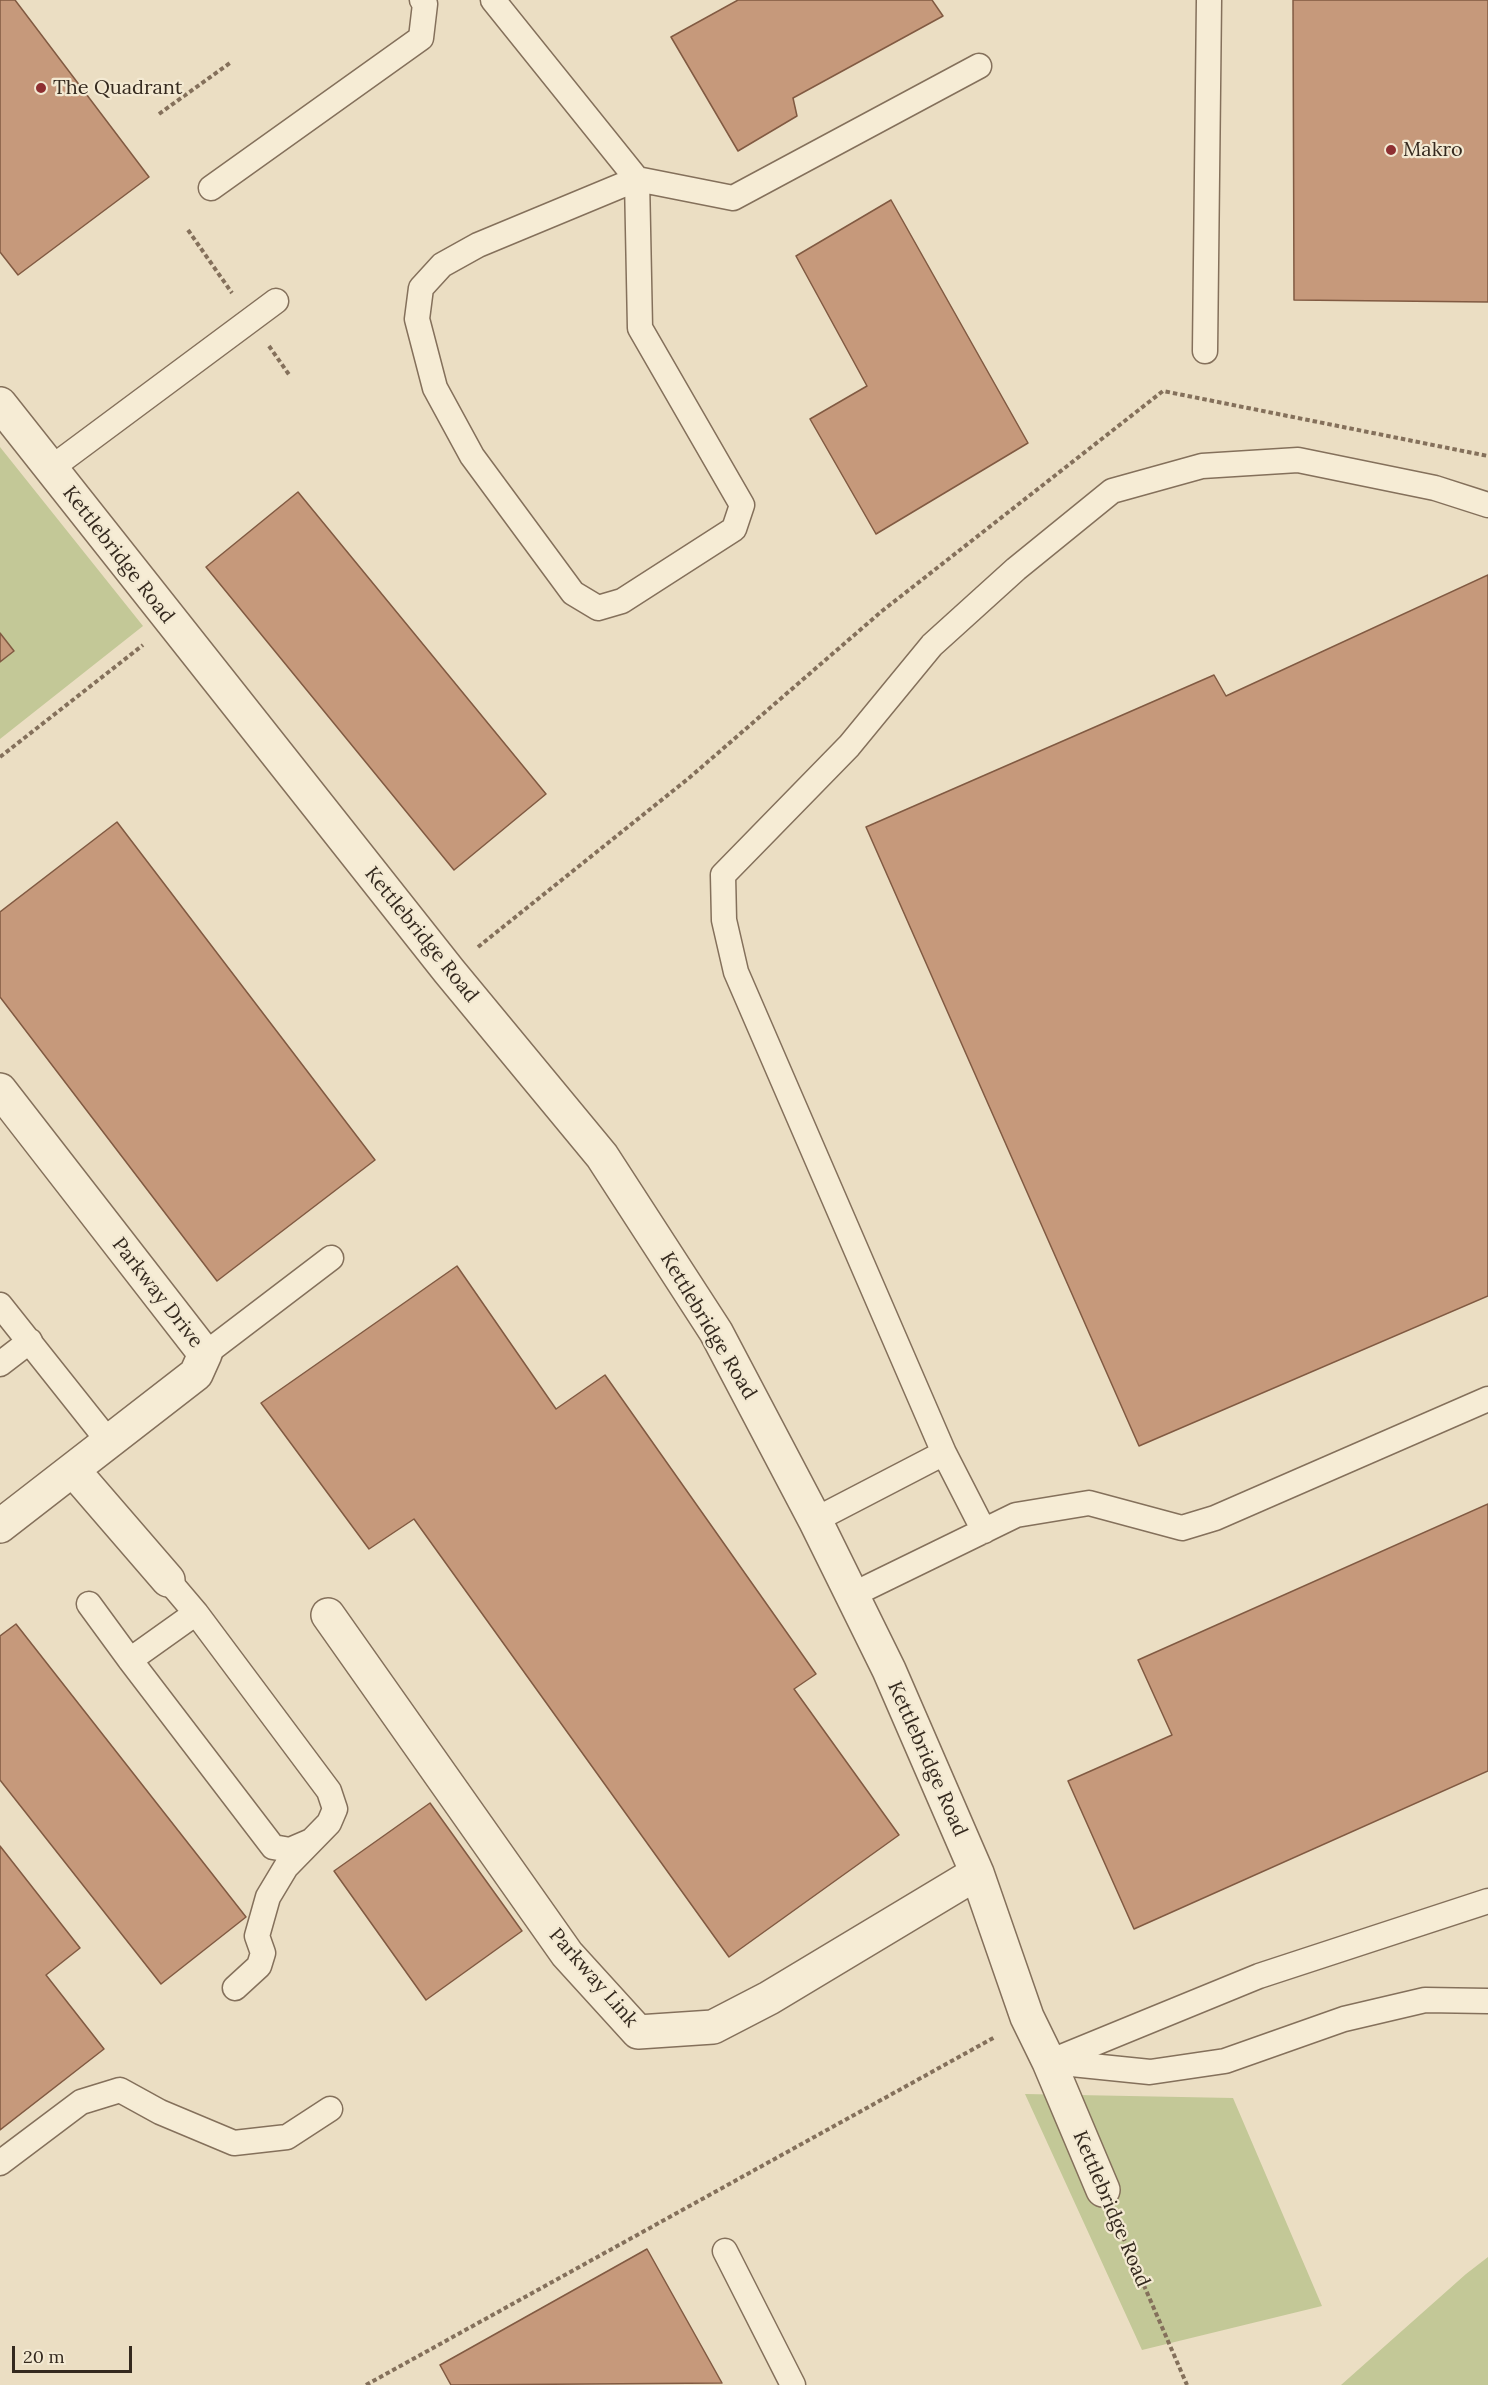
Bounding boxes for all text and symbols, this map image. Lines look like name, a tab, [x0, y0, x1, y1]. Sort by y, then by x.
place label: The Quadrant	[53, 76, 183, 100]
marker: The Quadrant	[34, 81, 48, 95]
place label: Makro	[1403, 138, 1463, 162]
marker: Makro	[1384, 143, 1398, 157]
street label: Kettlebridge Road	[57, 482, 179, 628]
street label: Kettlebridge Road	[359, 862, 483, 1008]
street label: Parkway Drive	[106, 1233, 208, 1353]
street label: Kettlebridge Road	[655, 1248, 761, 1404]
street label: Kettlebridge Road	[882, 1678, 972, 1840]
street label: Parkway Link	[543, 1924, 643, 2032]
street label: Kettlebridge Road	[1067, 2127, 1155, 2291]
scale bar	[15, 2334, 135, 2372]
text: 20 m	[23, 2345, 65, 2368]

